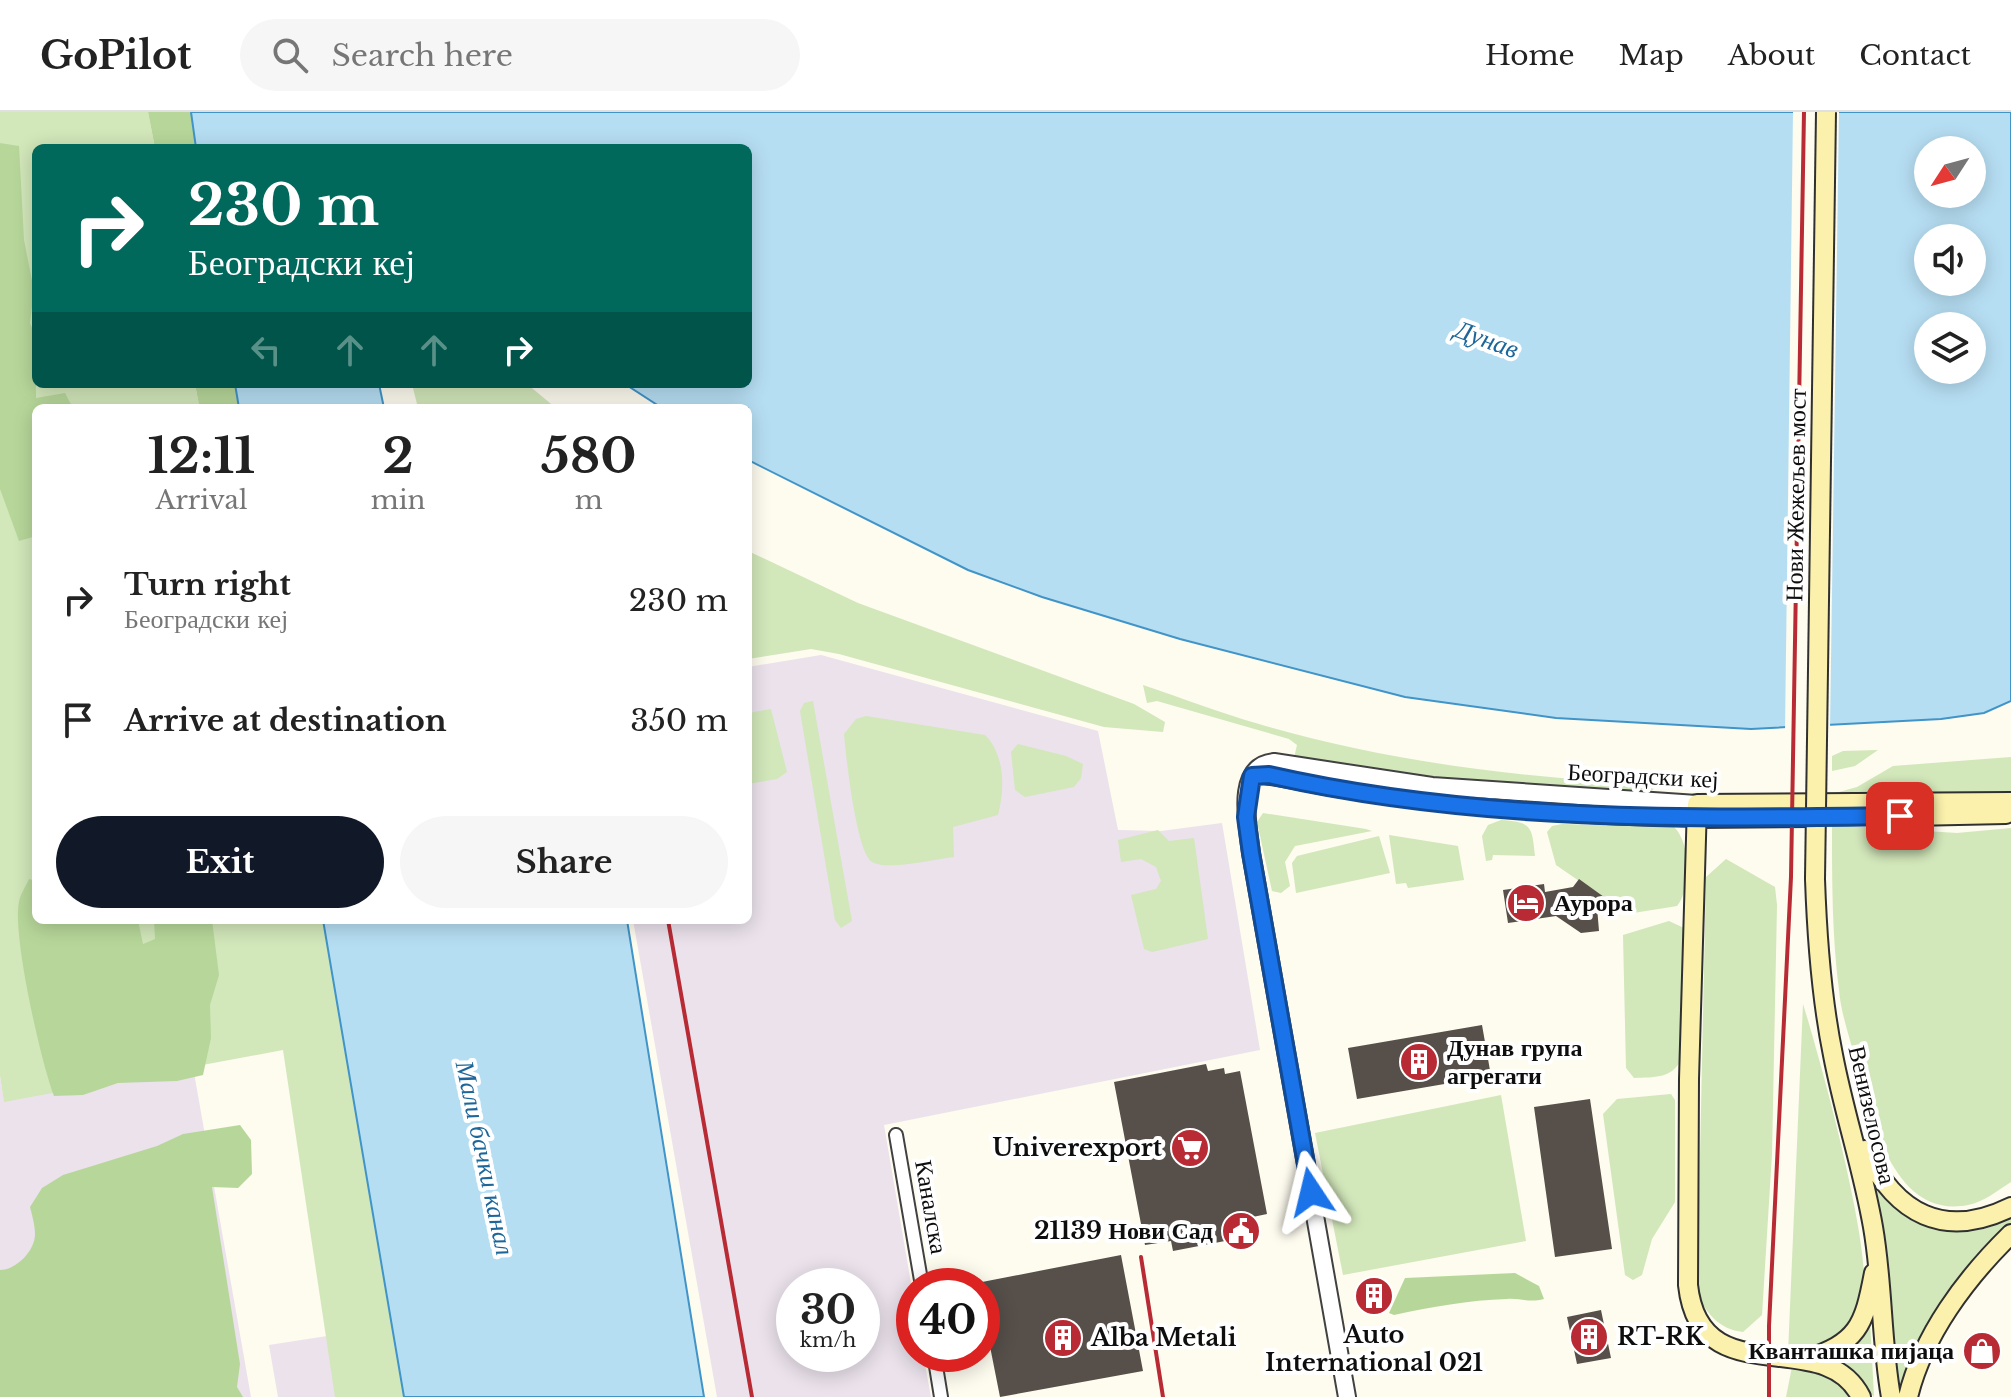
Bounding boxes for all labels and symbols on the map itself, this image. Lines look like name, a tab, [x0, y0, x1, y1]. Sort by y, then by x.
north arrow	[1914, 136, 1986, 208]
water label: Дунав	[1448, 312, 1523, 365]
street label: Нови Жежељев мост	[1779, 387, 1812, 602]
street label: Београдски кеј	[1567, 757, 1719, 794]
pin	[1866, 782, 1934, 850]
hotel icon: Аурора	[1505, 882, 1547, 924]
place label: Аурора	[1554, 888, 1633, 917]
place label: Дунав група агрегати	[1447, 1033, 1582, 1090]
building icon: Дунав група агрегати	[1398, 1041, 1440, 1083]
street label: Венизелосова	[1842, 1043, 1903, 1187]
water label: Мали бачки канал	[449, 1057, 521, 1258]
supermarket icon: Univerexport	[1169, 1127, 1211, 1169]
place label: Univerexport	[992, 1133, 1163, 1162]
position arrow	[1269, 1150, 1353, 1234]
street label: Каналска	[909, 1158, 954, 1256]
public building icon: 21139 Нови Сад	[1220, 1210, 1262, 1252]
place label: 21139 Нови Сад	[1034, 1216, 1213, 1245]
speed limit sign: 40	[896, 1268, 1000, 1372]
building icon: Auto International 021	[1353, 1275, 1395, 1317]
building icon: RT-RK	[1568, 1316, 1610, 1358]
building icon: Alba Metali	[1042, 1317, 1084, 1359]
place label: Auto International 021	[1265, 1320, 1483, 1377]
place label: RT-RK	[1617, 1322, 1706, 1351]
place label: Alba Metali	[1090, 1323, 1237, 1352]
shop icon: Кванташка пијаца	[1961, 1330, 2003, 1372]
place label: Кванташка пијаца	[1748, 1336, 1954, 1365]

